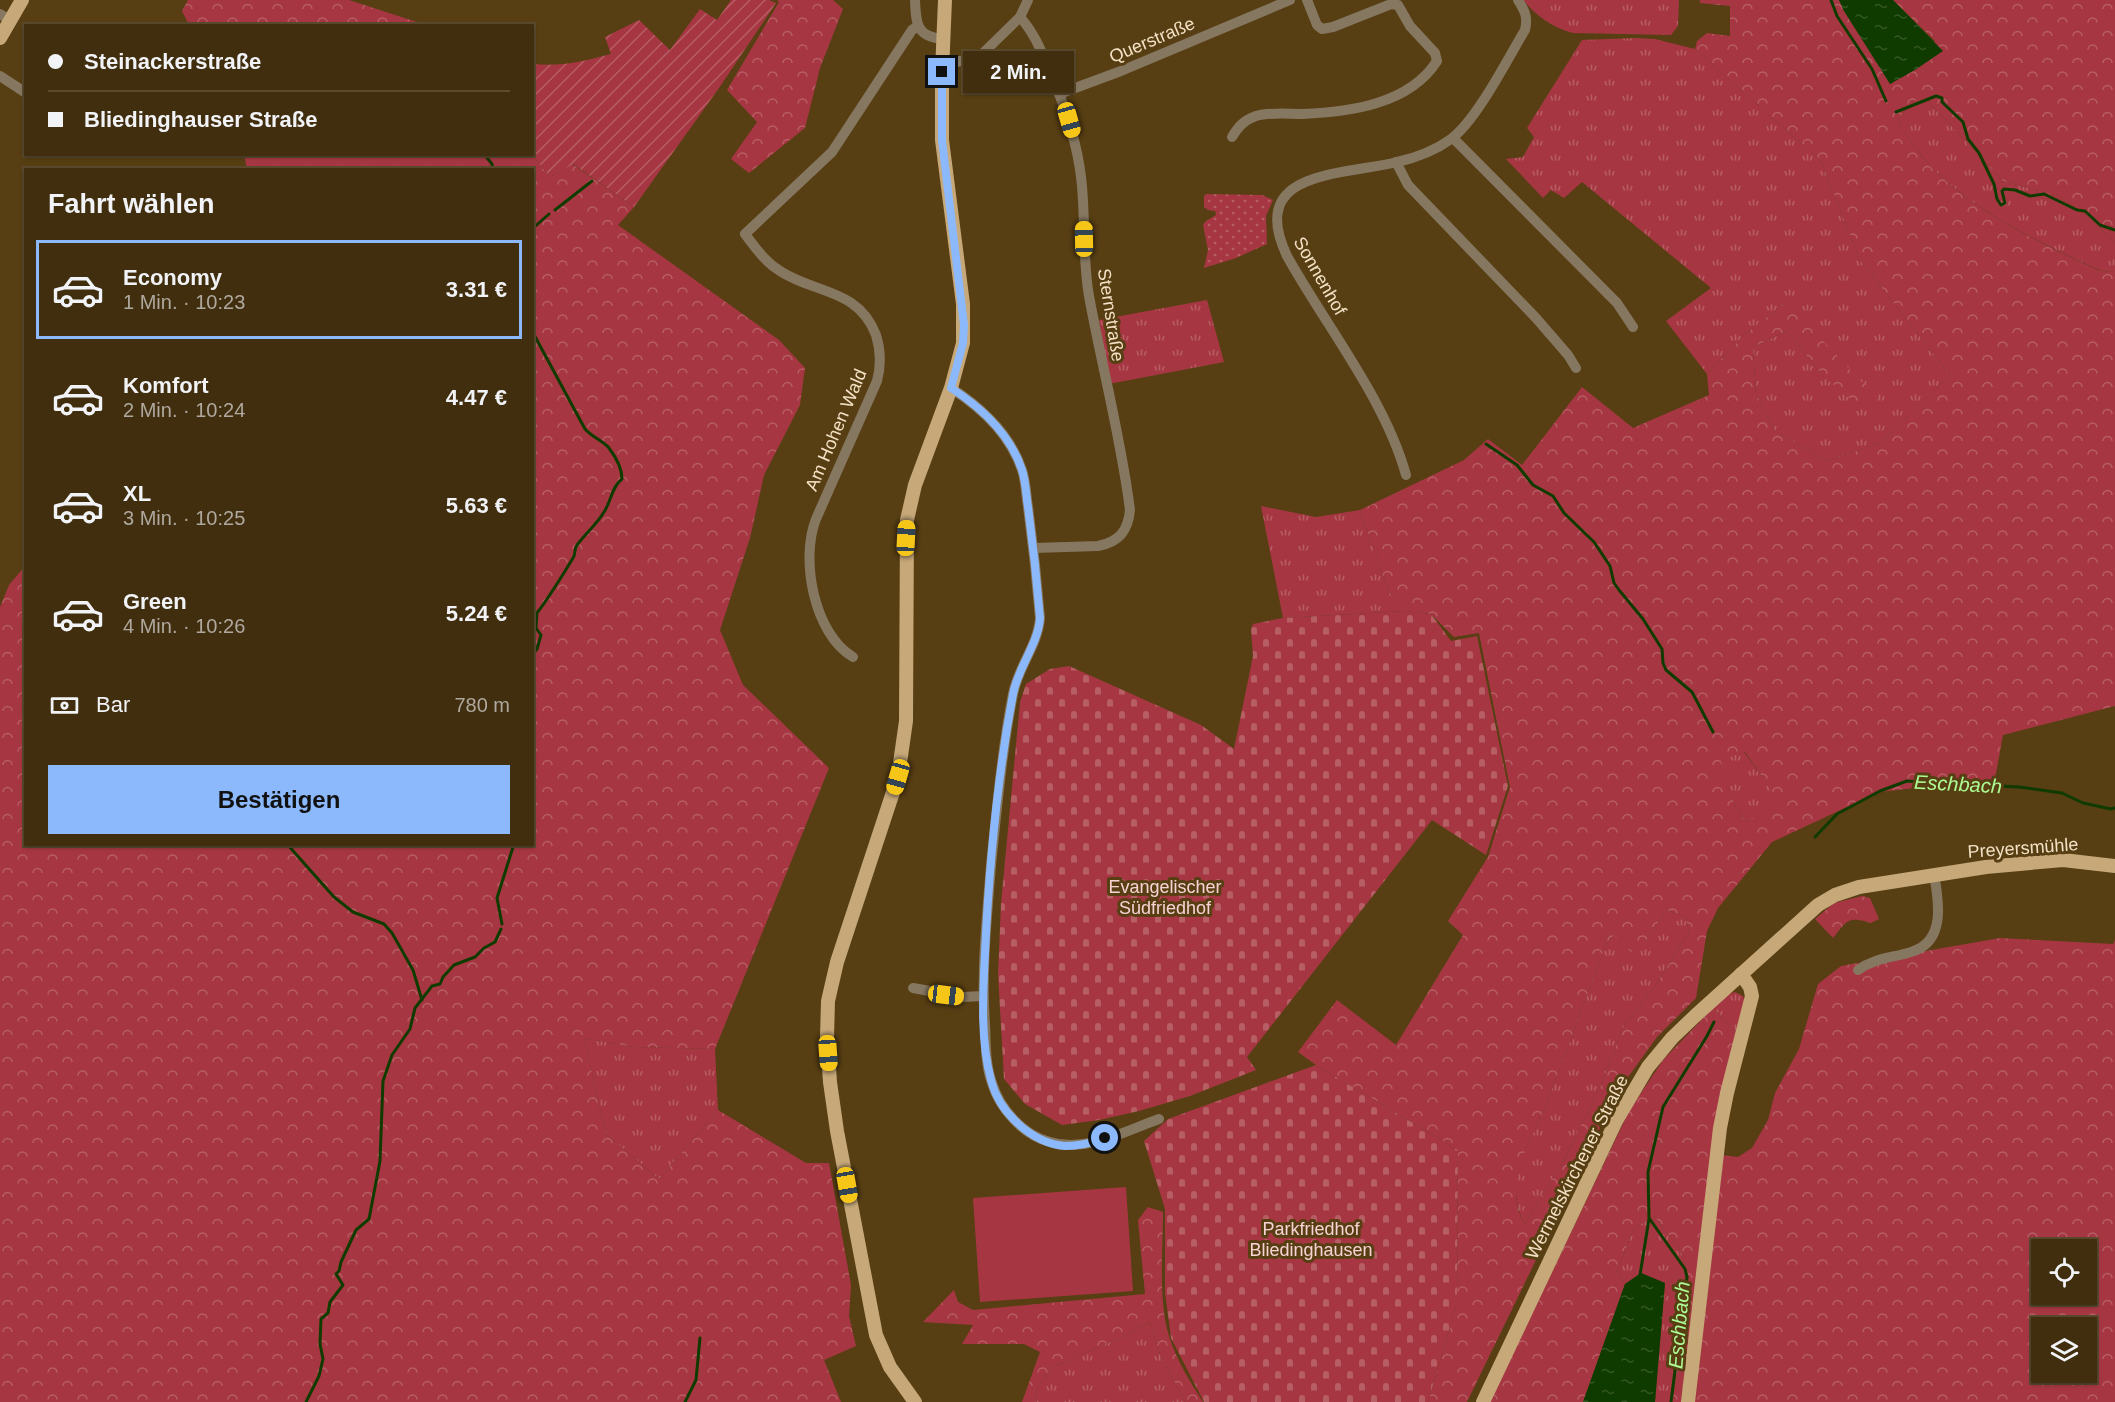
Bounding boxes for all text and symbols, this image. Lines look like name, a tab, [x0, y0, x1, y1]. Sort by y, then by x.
street label: Querstraße	[1106, 13, 1198, 67]
text: Steinackerstraße	[84, 49, 261, 74]
callout: 2 Min.	[963, 51, 1074, 93]
route end	[928, 58, 955, 85]
text: 2 Min.	[990, 61, 1047, 83]
car	[1055, 100, 1083, 140]
text: Bliedinghauser Straße	[84, 107, 318, 132]
text: Fahrt wählen	[48, 189, 215, 219]
car	[1075, 221, 1093, 257]
street label: Sonnenhof	[1290, 233, 1351, 320]
icon: car	[51, 263, 105, 317]
text: Economy	[123, 265, 222, 290]
street label: Sternstraße	[1094, 267, 1128, 363]
text: 3.31 €	[446, 277, 507, 302]
text: 1 Min. · 10:23	[123, 291, 245, 313]
street label: Am Hohen Wald	[801, 366, 871, 494]
icon: car	[51, 371, 105, 425]
text: Komfort	[123, 373, 209, 398]
text: 4.47 €	[446, 385, 507, 410]
text: 2 Min. · 10:24	[123, 399, 245, 421]
icon: car	[51, 479, 105, 533]
text: XL	[123, 481, 151, 506]
text: 5.63 €	[446, 493, 507, 518]
text: 3 Min. · 10:25	[123, 507, 245, 529]
car	[896, 520, 916, 556]
icon: car	[51, 587, 105, 641]
text: Green	[123, 589, 187, 614]
text: 5.24 €	[446, 601, 507, 626]
text: 4 Min. · 10:26	[123, 615, 245, 637]
icon: cash	[48, 689, 81, 722]
text: Bar	[96, 692, 130, 717]
text: 780 m	[454, 694, 510, 716]
car	[884, 757, 912, 797]
button: Bestätigen	[48, 765, 510, 834]
water label: Eschbach	[1914, 771, 2002, 797]
street label: Preyersmühle	[1967, 834, 2079, 862]
park label: Evangelischer Südfriedhof	[1108, 877, 1222, 918]
car	[927, 984, 965, 1006]
car	[818, 1034, 838, 1072]
street label: Wermelskirchener Straße	[1522, 1072, 1632, 1262]
route start	[1091, 1124, 1118, 1151]
car	[835, 1166, 859, 1204]
park label: Parkfriedhof Bliedinghausen	[1249, 1219, 1373, 1260]
map controls	[2031, 1239, 2097, 1383]
button: locate	[2031, 1239, 2097, 1305]
water label: Eschbach	[1664, 1280, 1694, 1370]
button: layers	[2031, 1317, 2097, 1383]

